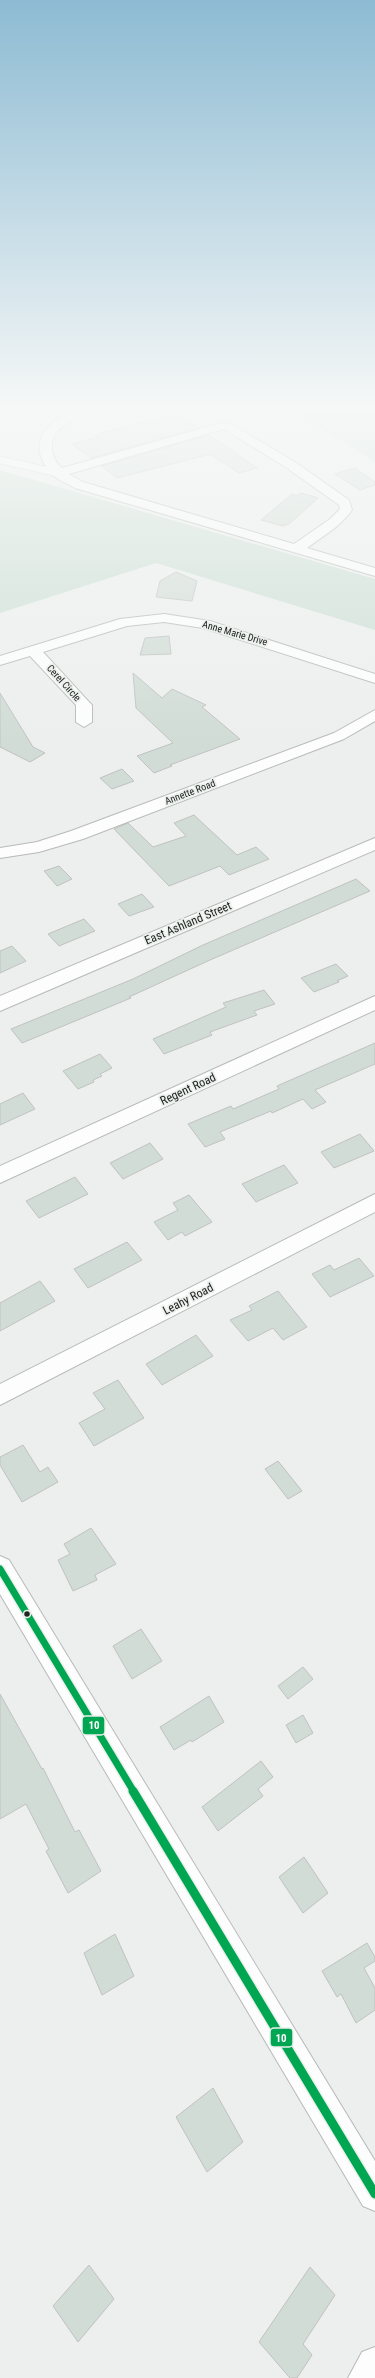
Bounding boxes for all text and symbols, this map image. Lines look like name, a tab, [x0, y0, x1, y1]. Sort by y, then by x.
street label: Anne Marie Drive	[201, 618, 269, 648]
street label: Cerel Circle	[45, 663, 83, 704]
street label: Annette Road	[163, 777, 217, 807]
street label: East Ashland Street	[143, 898, 234, 948]
street label: Regent Road	[158, 1070, 218, 1108]
street label: Leahy Road	[160, 1280, 216, 1318]
unlabelled marker	[22, 1609, 32, 1619]
line badge: 10	[82, 1716, 105, 1735]
text: 10	[88, 1719, 100, 1732]
line badge: 10	[270, 2028, 293, 2047]
text: 10	[275, 2032, 287, 2045]

